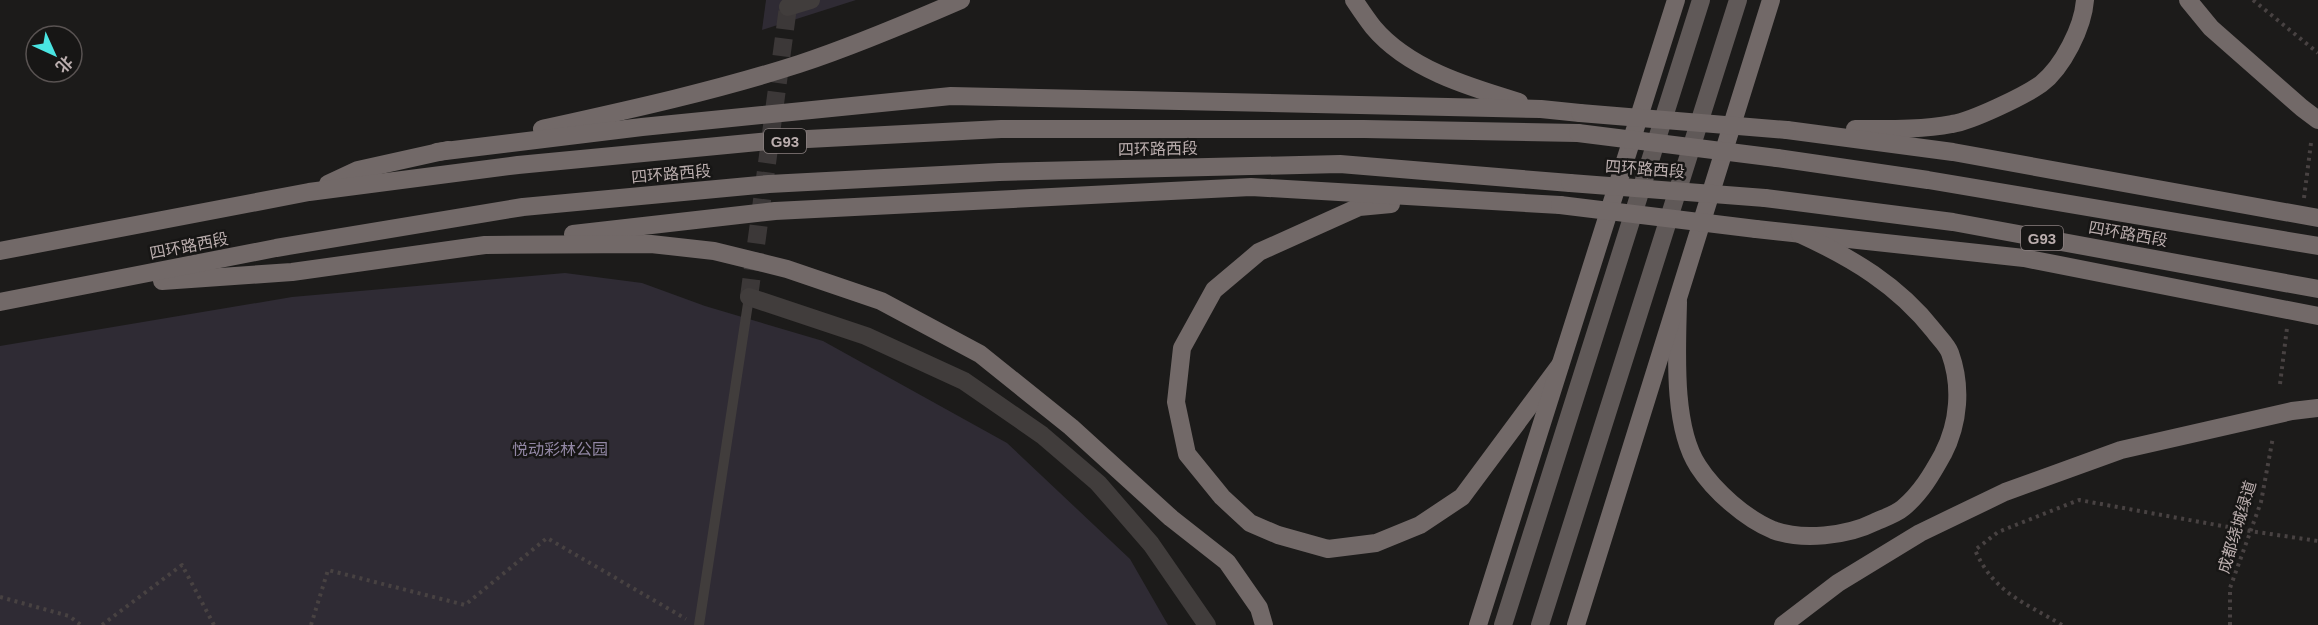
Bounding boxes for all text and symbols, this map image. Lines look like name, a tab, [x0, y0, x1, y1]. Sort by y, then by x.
north arrow	[24, 24, 84, 84]
text: 北	[53, 53, 76, 76]
road number: G93	[764, 129, 806, 153]
street label: 四环路西段	[1118, 140, 1198, 158]
street label: 四环路西段	[1604, 158, 1686, 180]
street label: 四环路西段	[630, 162, 712, 186]
street label: 四环路西段	[2087, 219, 2169, 249]
road number: G93	[2021, 226, 2063, 250]
street label: 四环路西段	[148, 230, 230, 262]
park label: 悦动彩林公园	[512, 441, 608, 458]
street label: 成都绕城绿道	[2215, 479, 2259, 575]

